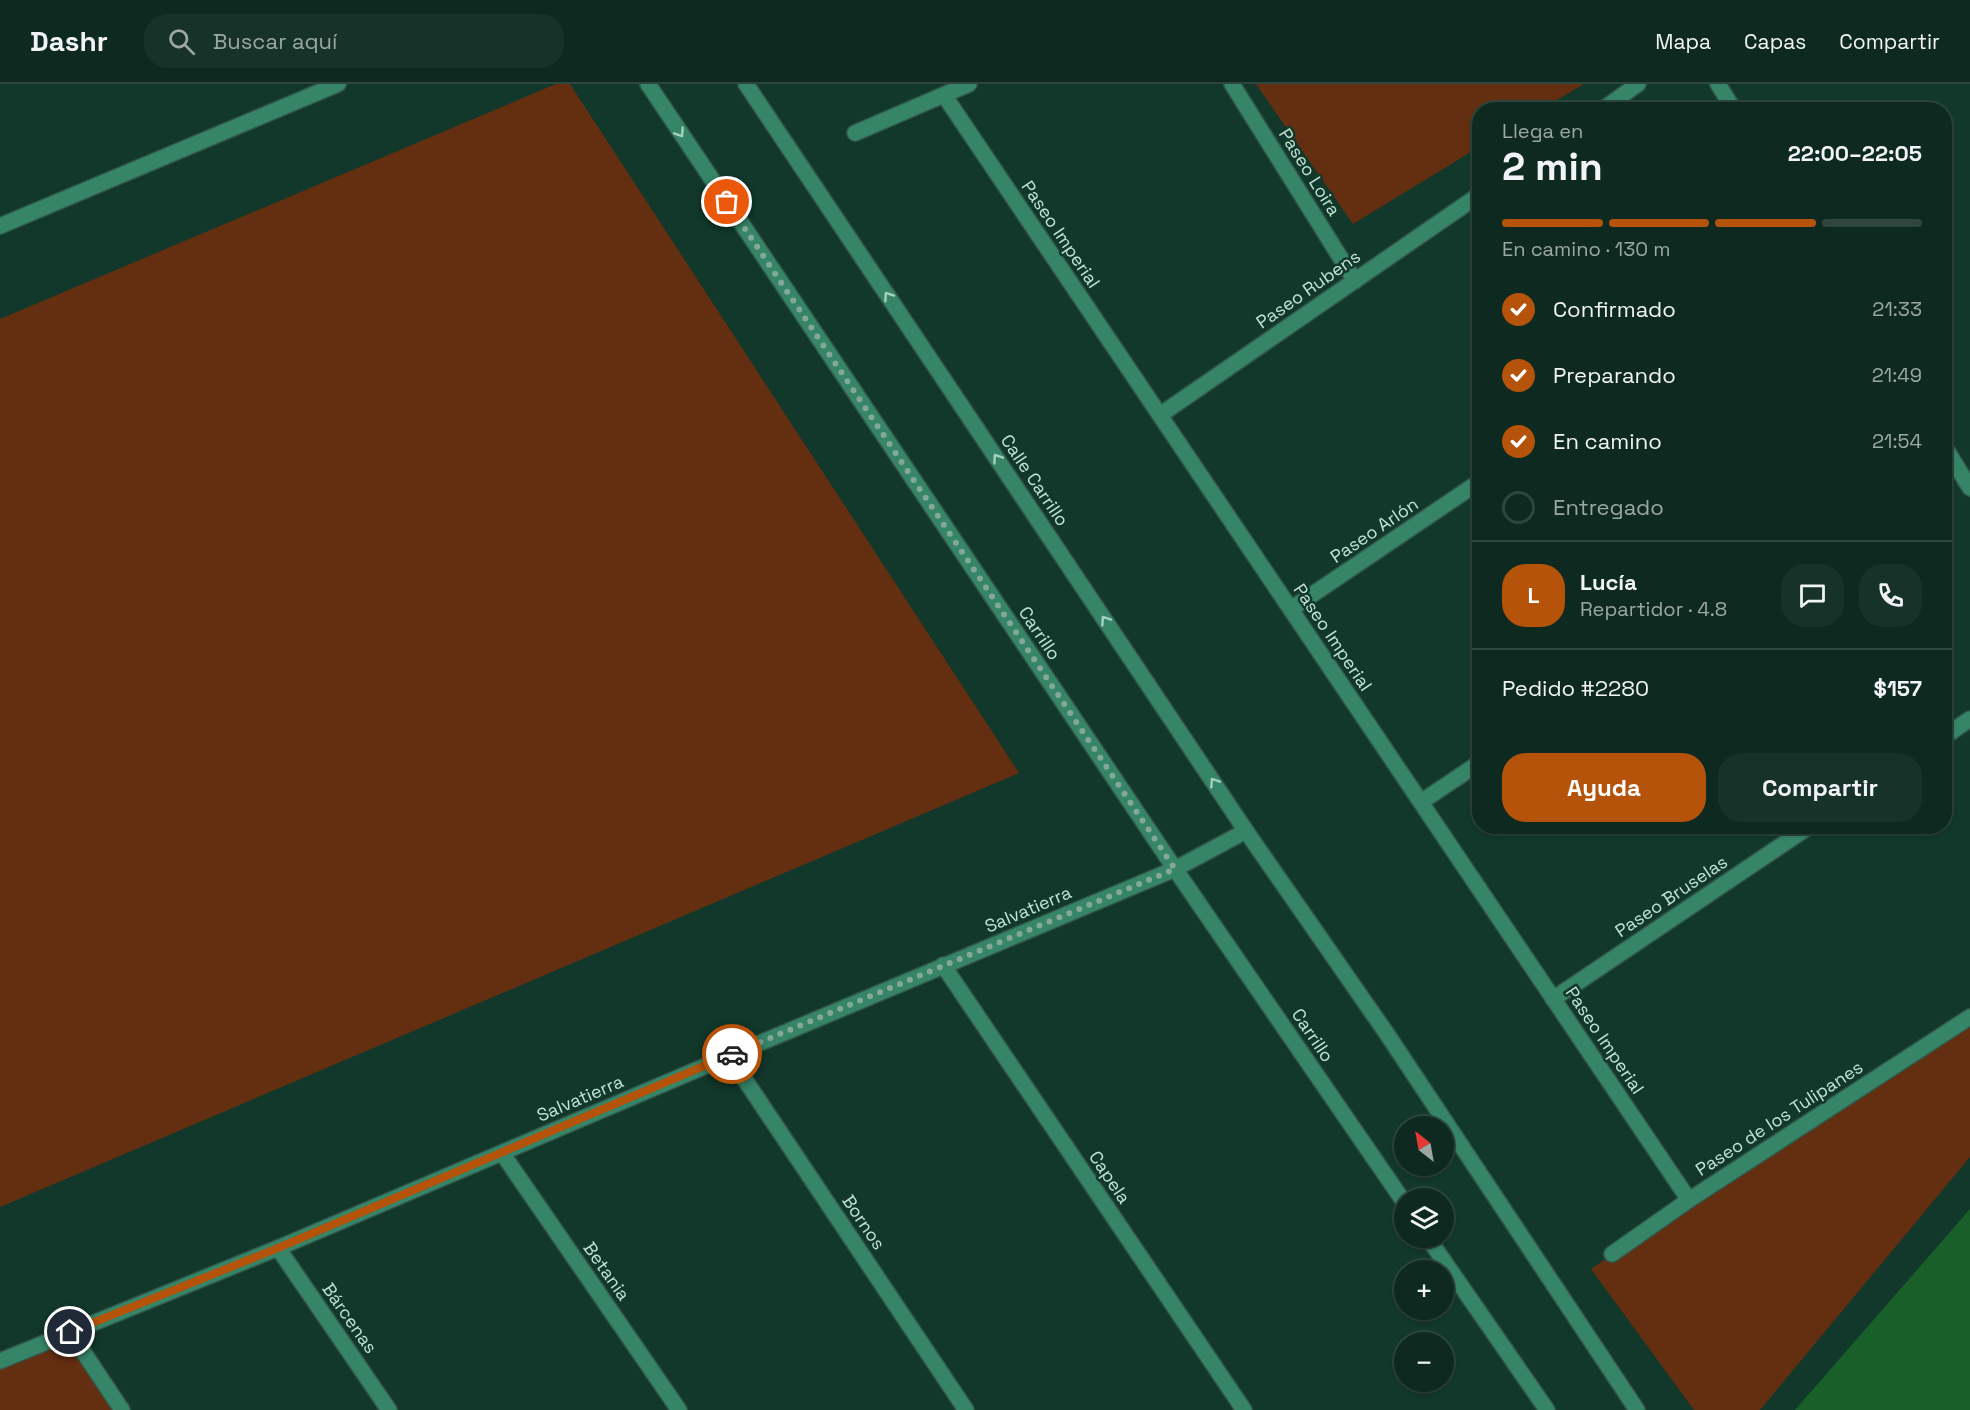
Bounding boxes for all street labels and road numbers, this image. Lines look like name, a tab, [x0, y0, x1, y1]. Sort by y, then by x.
street label: Paseo Loira	[1274, 124, 1346, 220]
street label: Paseo Imperial	[1017, 176, 1105, 292]
street label: Paseo Rubens	[1251, 245, 1365, 333]
street label: Calle Carrillo	[996, 430, 1074, 530]
street label: Paseo Arlón	[1326, 492, 1422, 568]
street label: Paseo Imperial	[1289, 579, 1377, 695]
street label: Carrillo	[1014, 602, 1066, 664]
street label: Paseo Bruselas	[1610, 850, 1732, 942]
street label: Salvatierra	[981, 880, 1075, 938]
street label: Paseo Imperial	[1561, 982, 1649, 1098]
street label: Carrillo	[1287, 1004, 1339, 1066]
street label: Paseo de los Tulipanes	[1691, 1055, 1867, 1181]
street label: Salvatierra	[533, 1069, 627, 1127]
street label: Capela	[1084, 1146, 1136, 1208]
street label: Bornos	[837, 1190, 891, 1254]
street label: Betania	[578, 1237, 636, 1305]
street label: Bárcenas	[317, 1278, 383, 1358]

